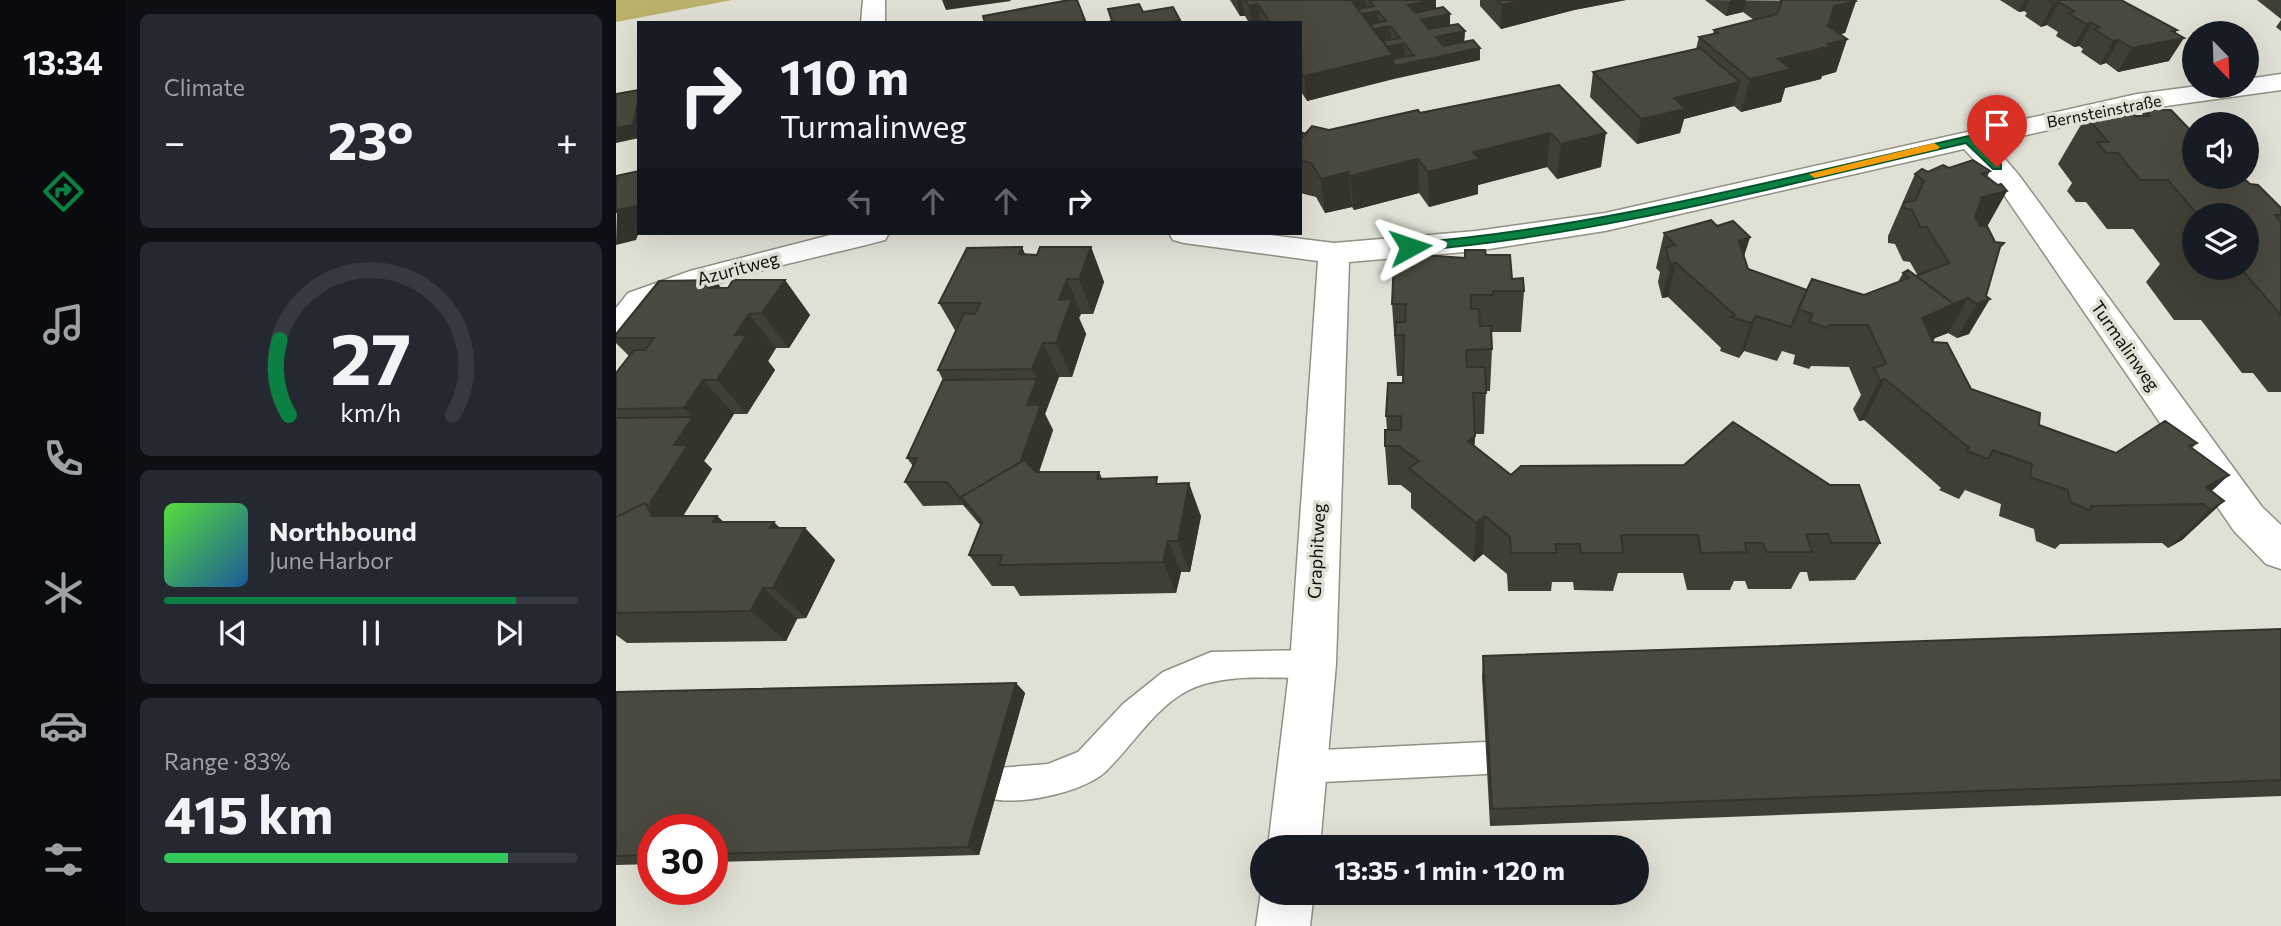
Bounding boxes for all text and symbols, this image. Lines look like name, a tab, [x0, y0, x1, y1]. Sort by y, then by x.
north arrow	[2182, 21, 2259, 98]
map controls	[2182, 21, 2259, 280]
text: 13:34	[23, 42, 103, 82]
text: 110 m	[780, 45, 909, 105]
icon: right	[665, 49, 756, 140]
text: Climate	[164, 73, 245, 101]
street label: Bernsteinstraße	[2045, 90, 2163, 131]
pin	[1967, 95, 2027, 167]
text: Turmalinweg	[780, 105, 967, 145]
icon: arrive	[1978, 106, 2016, 144]
text: 23°	[328, 107, 414, 171]
button: sound	[2182, 112, 2259, 189]
text: −	[164, 117, 186, 164]
text: +	[556, 117, 578, 164]
icon: directions	[39, 167, 88, 216]
icon: left	[841, 182, 879, 220]
icon: ahead	[914, 182, 952, 220]
icon: ahead	[987, 182, 1025, 220]
icon: right	[1060, 182, 1098, 220]
button: layers	[2182, 203, 2259, 280]
position arrow	[1373, 210, 1447, 284]
street label: Azuritweg	[694, 246, 781, 290]
street label: Turmalinweg	[2087, 296, 2165, 395]
icon: music	[39, 300, 88, 349]
text: 27	[331, 311, 411, 400]
text: km/h	[341, 397, 401, 427]
icon: phone	[39, 434, 88, 483]
street label: Graphitweg	[1303, 502, 1330, 599]
text: Northbound	[269, 515, 417, 546]
text: June Harbor	[269, 546, 393, 574]
icon: climate	[39, 568, 88, 617]
icon: previous	[214, 614, 252, 652]
icon: pause	[352, 614, 390, 652]
icon: next	[490, 614, 528, 652]
icon: car	[39, 701, 88, 750]
text: Range · 83%	[164, 747, 290, 775]
text: 415 km	[164, 781, 333, 845]
speed limit sign: 30	[637, 814, 728, 905]
icon: filters	[39, 835, 88, 884]
text: 13:35 · 1 min · 120 m	[1334, 854, 1565, 885]

